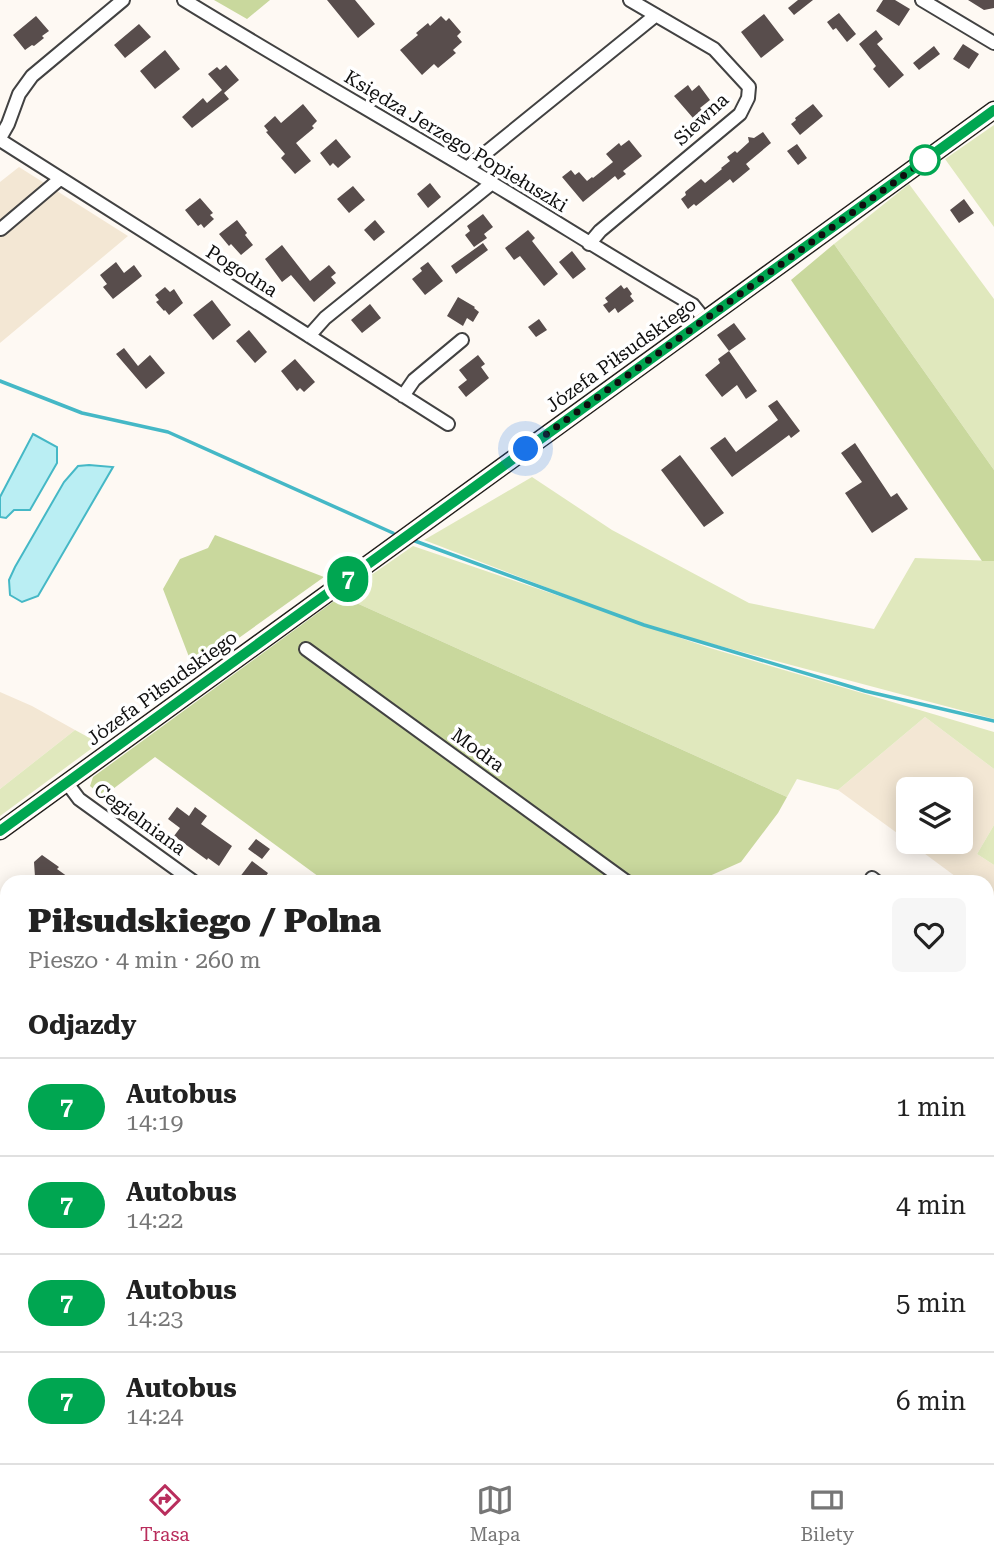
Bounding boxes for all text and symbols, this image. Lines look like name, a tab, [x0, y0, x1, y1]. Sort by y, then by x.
street label: Księdza Jerzego Popiełuszki	[340, 65, 572, 217]
street label: Siewna	[669, 87, 734, 150]
unlabelled marker	[910, 145, 940, 175]
street label: Pogodna	[202, 240, 283, 302]
street label: Józefa Piłsudskiego	[541, 293, 701, 417]
your location	[508, 431, 543, 466]
line badge: 7	[325, 556, 371, 602]
text: 7	[341, 565, 355, 593]
street label: Józefa Piłsudskiego	[82, 626, 242, 750]
street label: Modra	[447, 723, 509, 777]
map controls	[896, 777, 973, 854]
button: layers	[896, 777, 973, 854]
street label: Cegielniana	[89, 778, 191, 861]
button: heart	[892, 898, 966, 972]
text: Piłsudskiego / Polna	[28, 901, 381, 940]
text: Pieszo · 4 min · 260 m	[28, 947, 261, 974]
text: Odjazdy	[28, 1010, 136, 1040]
text: Autobus	[126, 1079, 237, 1109]
text: 1 min	[896, 1092, 966, 1122]
text: 7	[60, 1093, 73, 1121]
text: 14:19	[126, 1109, 183, 1136]
text: Autobus	[126, 1177, 237, 1207]
text: 4 min	[896, 1190, 966, 1220]
text: 7	[60, 1191, 73, 1219]
text: 14:22	[126, 1207, 183, 1234]
text: Autobus	[126, 1275, 237, 1305]
text: 5 min	[896, 1288, 966, 1318]
text: 7	[60, 1289, 73, 1317]
text: 14:23	[126, 1305, 183, 1332]
text: Autobus	[126, 1373, 237, 1403]
text: 6 min	[896, 1386, 966, 1416]
text: 7	[60, 1387, 73, 1415]
text: 14:24	[126, 1403, 183, 1430]
tab: Trasa	[140, 1481, 190, 1546]
tab: Mapa	[470, 1481, 520, 1546]
tab: Bilety	[800, 1481, 854, 1546]

